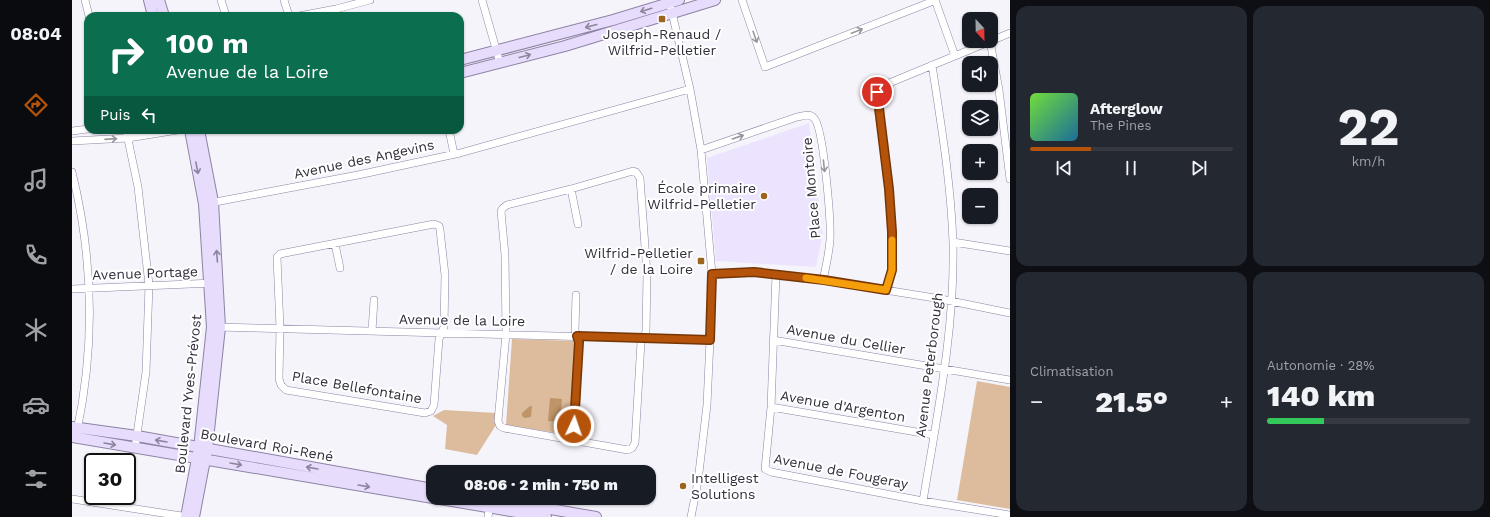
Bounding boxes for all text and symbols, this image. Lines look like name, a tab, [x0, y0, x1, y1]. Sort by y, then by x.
one-way arrow	[639, 7, 652, 14]
north arrow	[962, 12, 998, 48]
map controls	[962, 12, 998, 224]
marker: Joseph-Renaud / Wilfrid-Pelletier	[657, 14, 667, 24]
text: 08:04	[10, 23, 62, 44]
one-way arrow	[585, 23, 598, 30]
place label: Joseph-Renaud / Wilfrid-Pelletier	[603, 26, 721, 58]
one-way arrow	[851, 26, 863, 34]
text: 100 m	[166, 27, 249, 60]
icon: right	[100, 28, 152, 80]
one-way arrow	[752, 30, 759, 43]
one-way arrow	[518, 52, 531, 60]
button: sound	[962, 56, 998, 92]
text: Avenue de la Loire	[166, 61, 329, 82]
pin	[860, 75, 894, 109]
icon: arrive	[866, 81, 888, 103]
icon: directions	[22, 91, 50, 119]
text: 22	[1338, 97, 1399, 158]
button: layers	[962, 100, 998, 136]
text: Afterglow	[1090, 100, 1163, 118]
icon: left	[138, 104, 160, 126]
text: Puis	[100, 106, 130, 124]
text: The Pines	[1090, 118, 1151, 133]
one-way arrow	[732, 133, 744, 141]
one-way arrow	[104, 135, 117, 143]
street label: Avenue des Angevins	[292, 136, 436, 182]
street label: Place Montoire	[799, 137, 823, 239]
button: +	[962, 144, 998, 180]
text: km/h	[1352, 154, 1385, 169]
icon: previous	[1053, 157, 1075, 179]
icon: pause	[1120, 157, 1142, 179]
icon: next	[1188, 157, 1210, 179]
one-way arrow	[820, 159, 828, 172]
one-way arrow	[193, 161, 201, 174]
icon: music	[22, 166, 50, 194]
place label: École primaire Wilfrid-Pelletier	[647, 180, 756, 212]
button: −	[962, 188, 998, 224]
marker: École primaire Wilfrid-Pelletier	[759, 191, 769, 201]
icon: phone	[22, 241, 50, 269]
place label: Wilfrid-Pelletier / de la Loire	[584, 245, 693, 277]
one-way arrow	[213, 250, 220, 263]
marker: Wilfrid-Pelletier / de la Loire	[696, 256, 706, 266]
street label: Avenue Portage	[92, 263, 198, 283]
street label: Avenue Peterborough	[912, 292, 946, 438]
street label: Avenue de la Loire	[399, 311, 525, 329]
street label: Boulevard Yves-Prévost	[172, 313, 204, 474]
icon: climate	[22, 316, 50, 344]
street label: Avenue du Cellier	[785, 321, 907, 357]
text: Autonomie · 28%	[1267, 358, 1374, 373]
text: Climatisation	[1030, 364, 1113, 379]
street label: Place Bellefontaine	[291, 368, 423, 406]
text: 140 km	[1267, 378, 1375, 413]
text: 21.5°	[1095, 384, 1168, 419]
street label: Avenue d'Argenton	[779, 387, 907, 425]
text: −	[1030, 389, 1043, 414]
text: +	[1220, 389, 1233, 414]
icon: car	[22, 391, 50, 419]
position arrow	[553, 405, 595, 447]
street label: Boulevard Roi-René	[199, 425, 335, 465]
one-way arrow	[155, 437, 168, 445]
one-way arrow	[104, 440, 117, 448]
street label: Avenue de Fougeray	[772, 450, 910, 492]
speed limit sign: 30	[84, 453, 136, 505]
one-way arrow	[229, 461, 242, 469]
one-way arrow	[306, 463, 319, 471]
icon: filters	[22, 465, 50, 493]
place label: Intelligest Solutions	[691, 470, 759, 502]
text: 08:06 · 2 min · 750 m	[464, 476, 618, 494]
marker: Intelligest Solutions	[678, 481, 688, 491]
one-way arrow	[357, 482, 370, 490]

